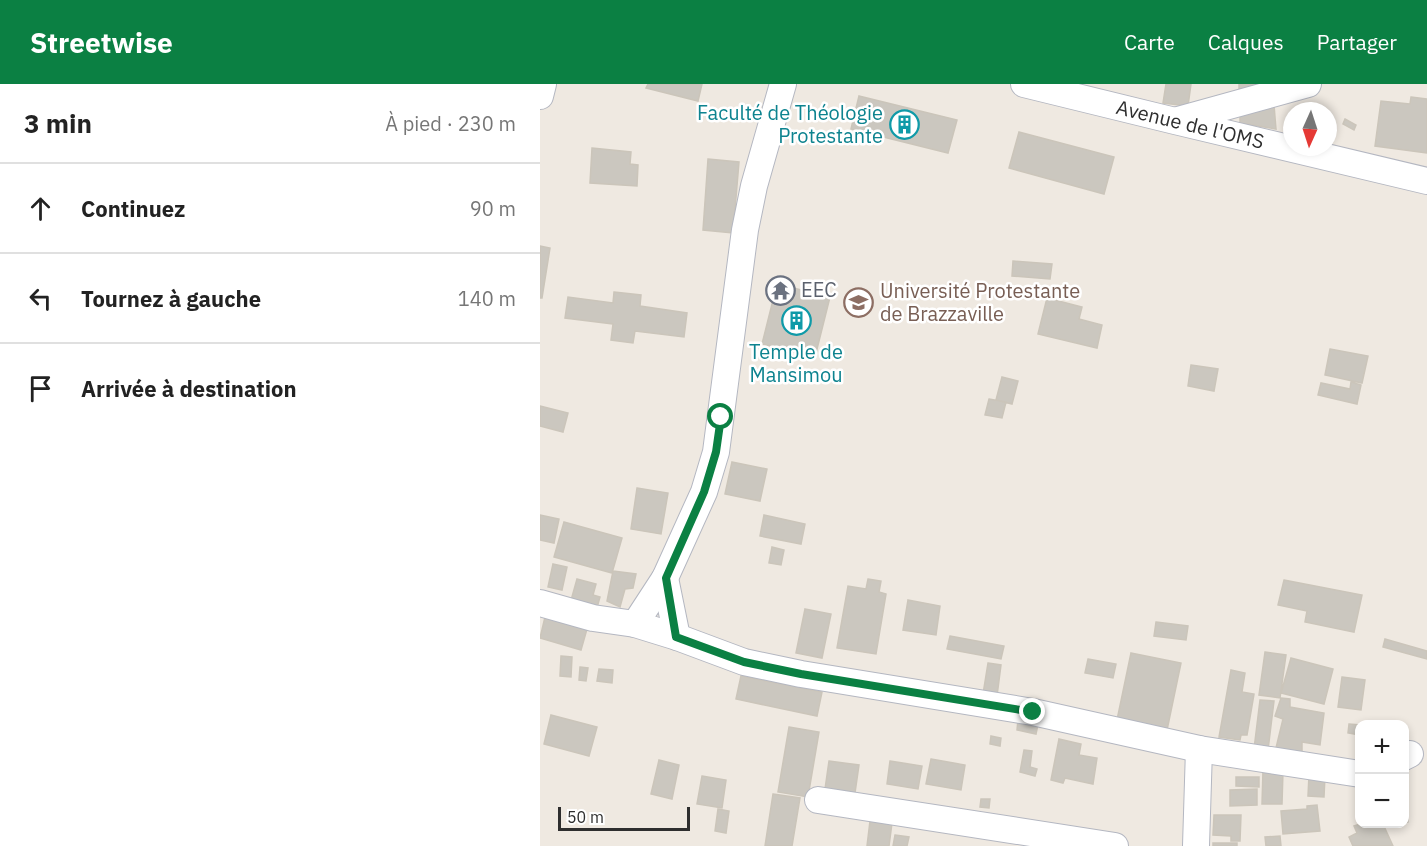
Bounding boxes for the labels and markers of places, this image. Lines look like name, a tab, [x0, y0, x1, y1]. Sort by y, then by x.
place label: Faculté de Théologie Protestante	[697, 99, 883, 149]
building icon: Faculté de Théologie Protestante	[888, 109, 920, 141]
temple icon: EEC	[764, 274, 796, 306]
place label: EEC	[801, 276, 837, 303]
place label: Université Protestante de Brazzaville	[880, 277, 1080, 327]
school or university icon: Université Protestante de Brazzaville	[843, 286, 875, 318]
building icon: Temple de Mansimou	[780, 305, 812, 337]
place label: Temple de Mansimou	[749, 338, 843, 388]

